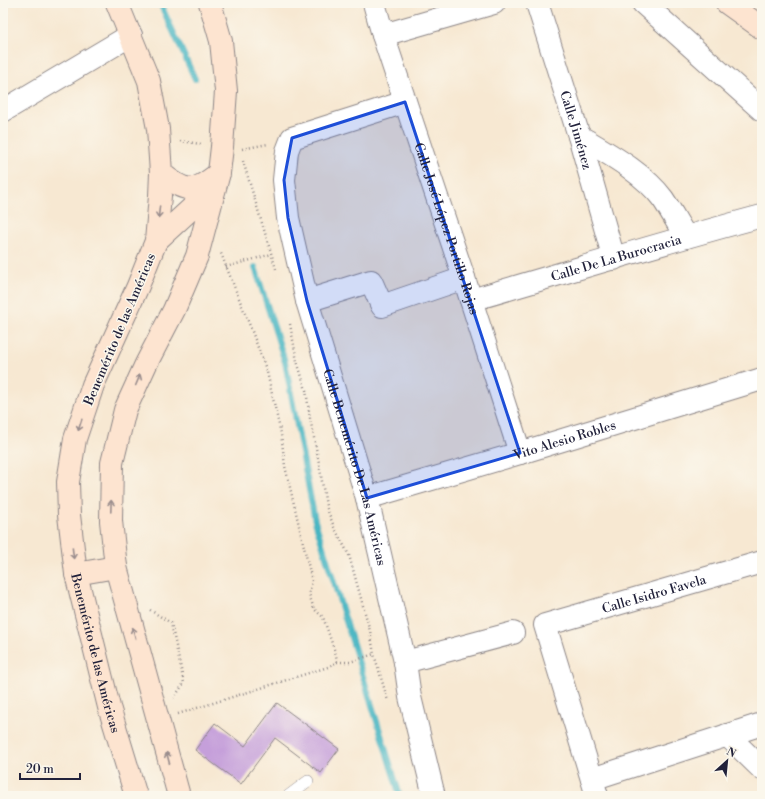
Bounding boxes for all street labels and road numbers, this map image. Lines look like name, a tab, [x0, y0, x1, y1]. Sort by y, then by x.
street label: Calle Jiménez	[556, 89, 595, 171]
street label: Calle José López Portillo Rojas	[410, 141, 482, 317]
street label: Calle De La Burocracia	[549, 232, 684, 285]
street label: Benemérito de las Américas	[80, 251, 159, 409]
street label: Calle Benemérito De Las Américas	[319, 367, 389, 568]
street label: Vito Alesio Robles	[511, 417, 618, 464]
street label: Benemérito de las Américas	[67, 571, 123, 735]
street label: Calle Isidro Favela	[600, 572, 708, 617]

